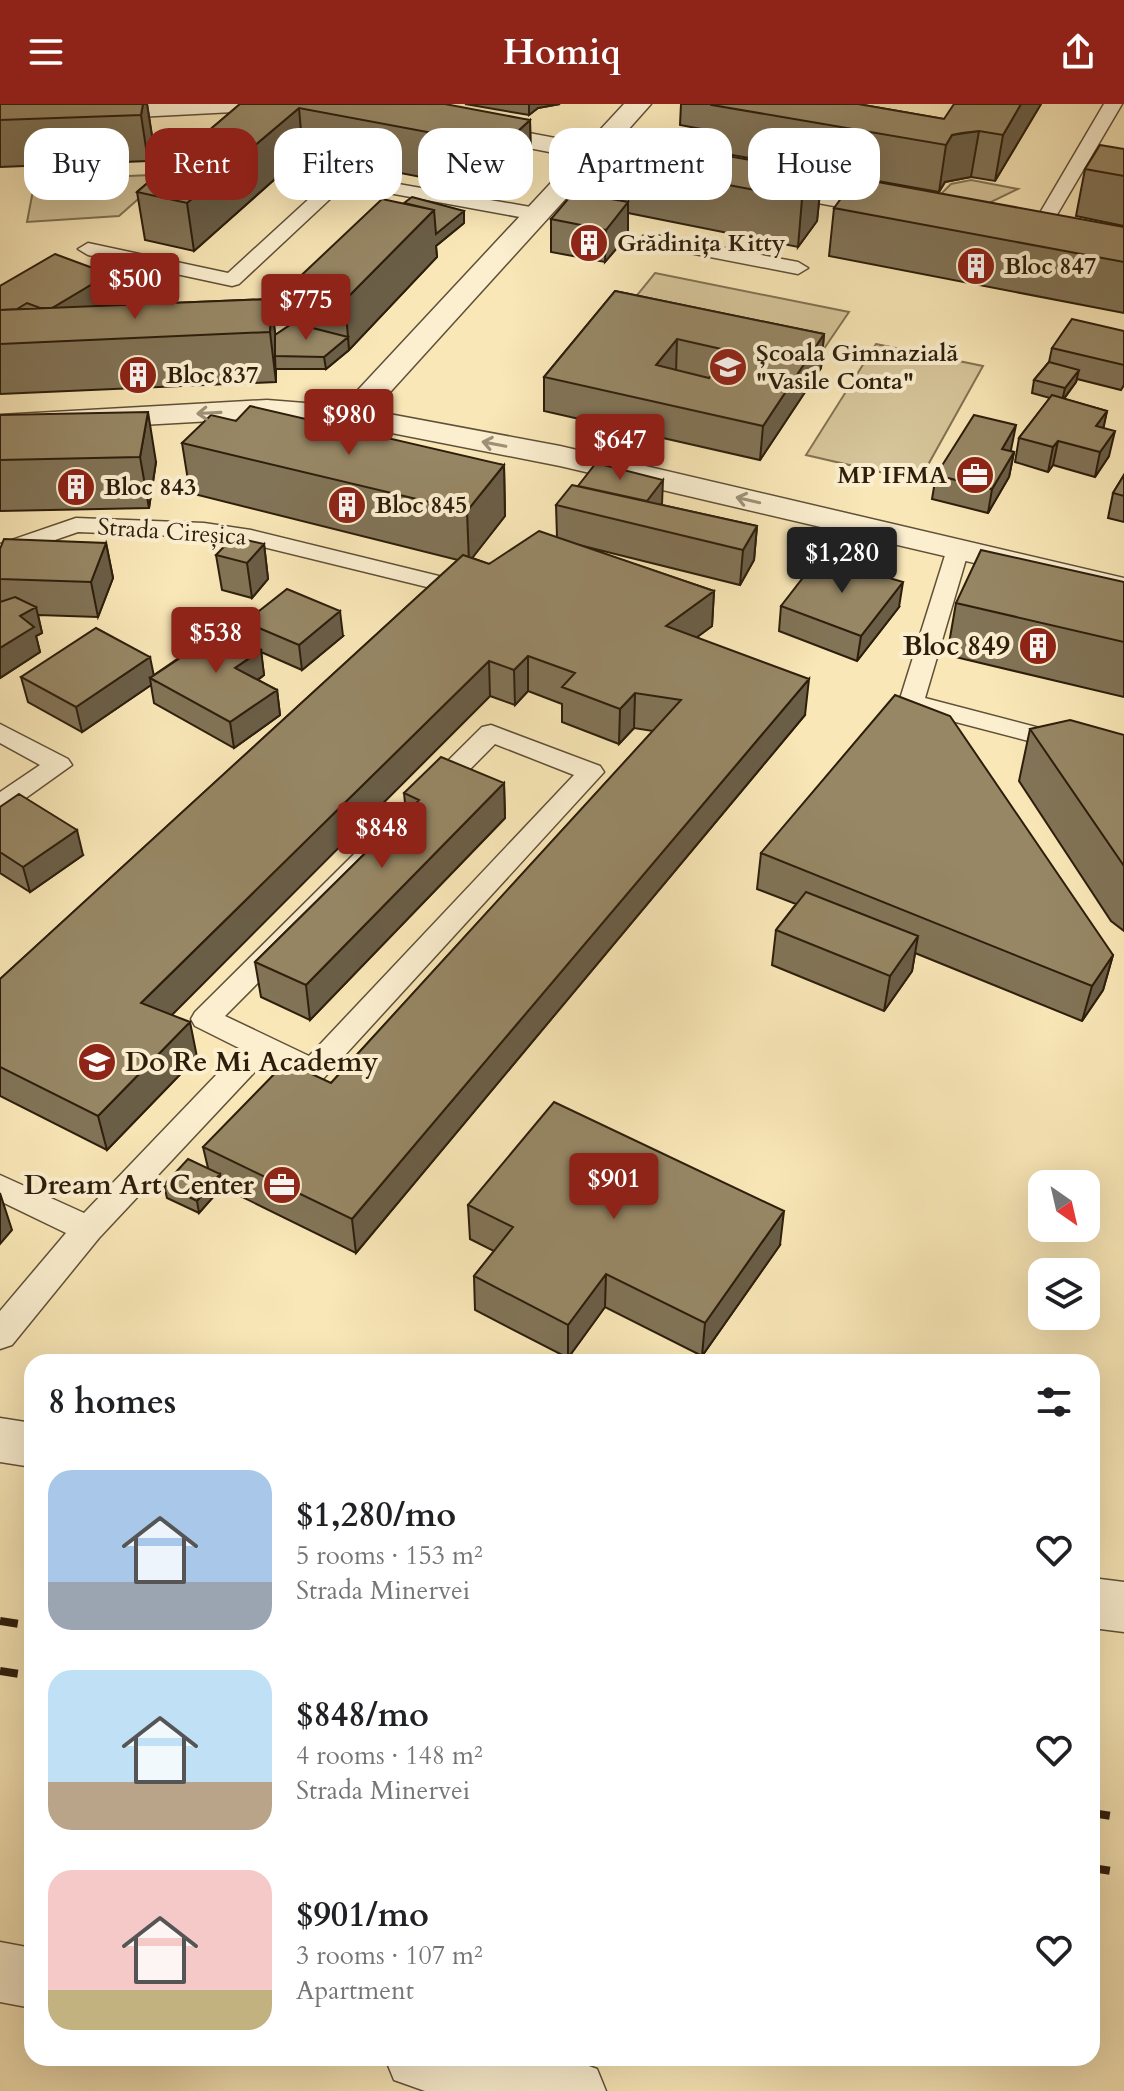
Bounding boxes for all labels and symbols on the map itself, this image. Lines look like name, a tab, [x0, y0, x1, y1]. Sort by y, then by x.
building icon: Grădinița Kitty	[568, 222, 610, 264]
place label: Grădinița Kitty	[617, 227, 786, 260]
building icon: Bloc 847	[955, 245, 997, 287]
place label: Bloc 847	[1004, 250, 1096, 283]
pin: $500	[88, 253, 182, 321]
pin: $775	[259, 274, 353, 342]
place label: Școala Gimnazială "Vasile Conta"	[756, 337, 958, 398]
school or university icon: Școala Gimnazială "Vasile Conta"	[707, 346, 749, 388]
building icon: Bloc 837	[117, 354, 159, 396]
place label: Bloc 837	[166, 359, 258, 392]
pin: $980	[302, 389, 396, 457]
one-way arrow	[196, 405, 223, 420]
pin: $647	[573, 414, 667, 482]
one-way arrow	[482, 435, 508, 450]
office icon: MP IFMA	[954, 454, 996, 496]
place label: MP IFMA	[837, 459, 947, 492]
building icon: Bloc 843	[55, 466, 97, 508]
place label: Bloc 843	[104, 471, 196, 504]
building icon: Bloc 845	[326, 484, 368, 526]
place label: Bloc 845	[375, 489, 467, 522]
one-way arrow	[736, 492, 762, 507]
street label: Strada Cireșica	[96, 510, 248, 554]
pin: $1,280	[777, 527, 907, 595]
pin: $538	[169, 607, 263, 675]
building icon: Bloc 849	[1017, 625, 1059, 667]
place label: Bloc 849	[902, 627, 1010, 665]
pin: $848	[335, 802, 429, 870]
school or university icon: Do Re Mi Academy	[76, 1041, 118, 1083]
place label: Do Re Mi Academy	[125, 1043, 379, 1081]
pin: $901	[567, 1153, 661, 1221]
office icon: Dream Art Center	[261, 1164, 303, 1206]
place label: Dream Art Center	[24, 1166, 255, 1204]
north arrow	[1028, 1170, 1100, 1242]

